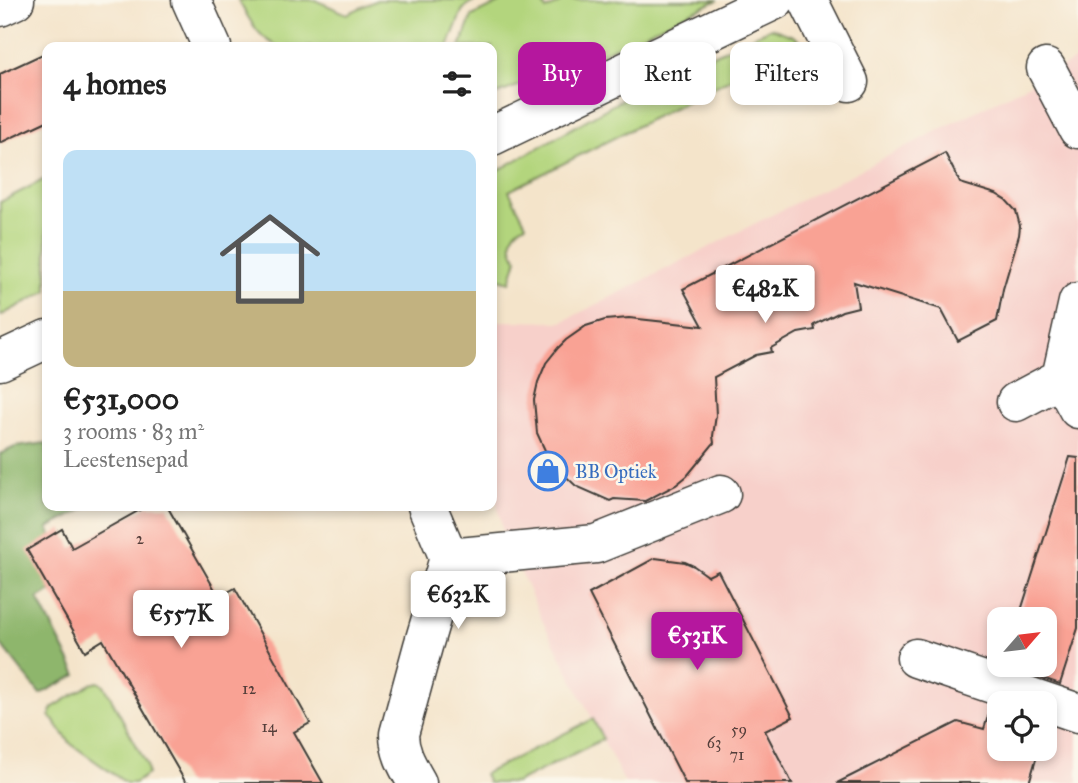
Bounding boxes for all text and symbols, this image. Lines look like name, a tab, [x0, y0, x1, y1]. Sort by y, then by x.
chip: Buy	[518, 42, 606, 105]
chip: Rent	[620, 42, 716, 105]
chip: Filters	[730, 42, 843, 105]
icon: filters	[438, 65, 476, 103]
text: 4 homes	[63, 66, 167, 102]
icon: home	[207, 196, 333, 322]
pin: €482K	[716, 266, 814, 325]
text: €482K	[732, 274, 798, 302]
text: €531,000	[63, 381, 179, 417]
text: 3 rooms · 83 m²	[63, 417, 204, 445]
text: Leestensepad	[63, 445, 188, 473]
shop icon: BB Optiek	[527, 450, 569, 492]
place label: BB Optiek	[575, 460, 657, 483]
house number: 2	[136, 529, 144, 548]
pin: €632K	[409, 572, 507, 631]
text: €632K	[427, 580, 489, 608]
pin: €557K	[132, 590, 230, 650]
text: €557K	[149, 599, 213, 627]
north arrow	[987, 607, 1057, 677]
map controls	[987, 607, 1057, 761]
pin: €531K	[648, 612, 746, 672]
text: €531K	[667, 621, 727, 649]
house number: 12	[242, 679, 256, 698]
button: locate	[987, 691, 1057, 761]
house number: 14	[261, 717, 278, 736]
house number: 59	[731, 720, 747, 739]
house number: 63	[707, 733, 721, 752]
house number: 71	[730, 745, 744, 764]

